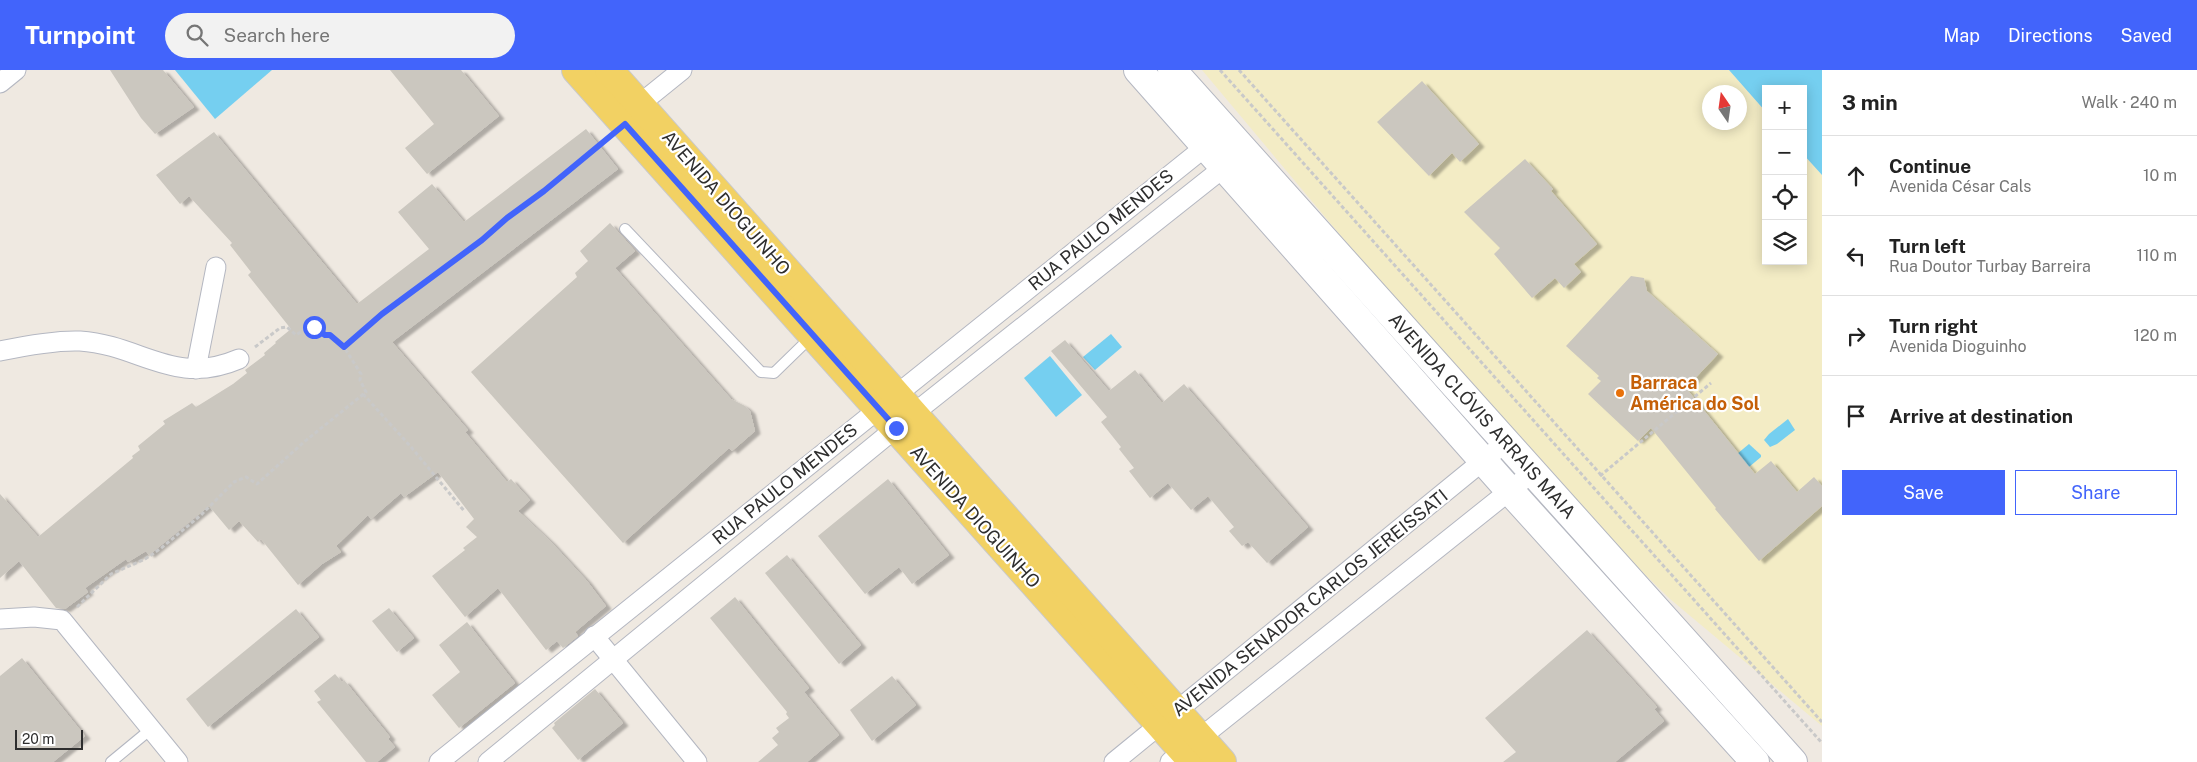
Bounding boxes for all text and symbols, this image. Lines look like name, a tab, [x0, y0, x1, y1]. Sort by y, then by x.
search box	[165, 13, 515, 58]
text: Turnpoint	[25, 21, 135, 49]
icon: search	[183, 21, 211, 49]
text: Search here	[223, 24, 330, 46]
text: Map	[1943, 25, 1980, 46]
text: Directions	[2008, 25, 2093, 46]
text: Saved	[2121, 25, 2172, 46]
north arrow	[1702, 85, 1747, 130]
map controls	[1762, 85, 1807, 265]
button: +	[1762, 85, 1807, 130]
text: 3 min	[1842, 90, 1898, 115]
text: Walk · 240 m	[2081, 93, 2177, 112]
street label: AVENIDA DIOGUINHO	[658, 126, 795, 279]
button: −	[1762, 130, 1807, 175]
text: Continue	[1889, 155, 1971, 177]
icon: ahead	[1842, 162, 1870, 190]
street label: RUA PAULO MENDES	[1024, 165, 1177, 295]
text: 10 m	[2143, 166, 2177, 185]
button: locate	[1762, 175, 1807, 220]
text: Avenida César Cals	[1889, 177, 2031, 196]
button: layers	[1762, 220, 1807, 265]
text: Turn left	[1889, 235, 1966, 257]
icon: left	[1842, 242, 1870, 270]
text: 110 m	[2136, 246, 2177, 265]
text: Rua Doutor Turbay Barreira	[1889, 257, 2091, 276]
street label: AVENIDA CLÓVIS ARRAIS MAIA	[1385, 308, 1581, 523]
text: Turn right	[1889, 315, 1978, 337]
route start	[303, 316, 326, 339]
icon: right	[1842, 322, 1870, 350]
text: 120 m	[2133, 326, 2177, 345]
text: Avenida Dioguinho	[1889, 337, 2027, 356]
place label: Barraca América do Sol	[1630, 372, 1760, 414]
marker: Barraca América do Sol	[1614, 387, 1626, 399]
icon: arrive	[1842, 402, 1870, 430]
text: Arrive at destination	[1889, 405, 2073, 427]
route end	[885, 417, 908, 440]
street label: RUA PAULO MENDES	[708, 419, 861, 549]
street label: AVENIDA DIOGUINHO	[906, 441, 1045, 592]
button: Save	[1842, 470, 2005, 515]
button: Share	[2015, 470, 2177, 515]
street label: AVENIDA SENADOR CARLOS JEREISSATI	[1168, 485, 1452, 720]
scale bar	[15, 727, 82, 750]
text: 20 m	[22, 731, 54, 747]

